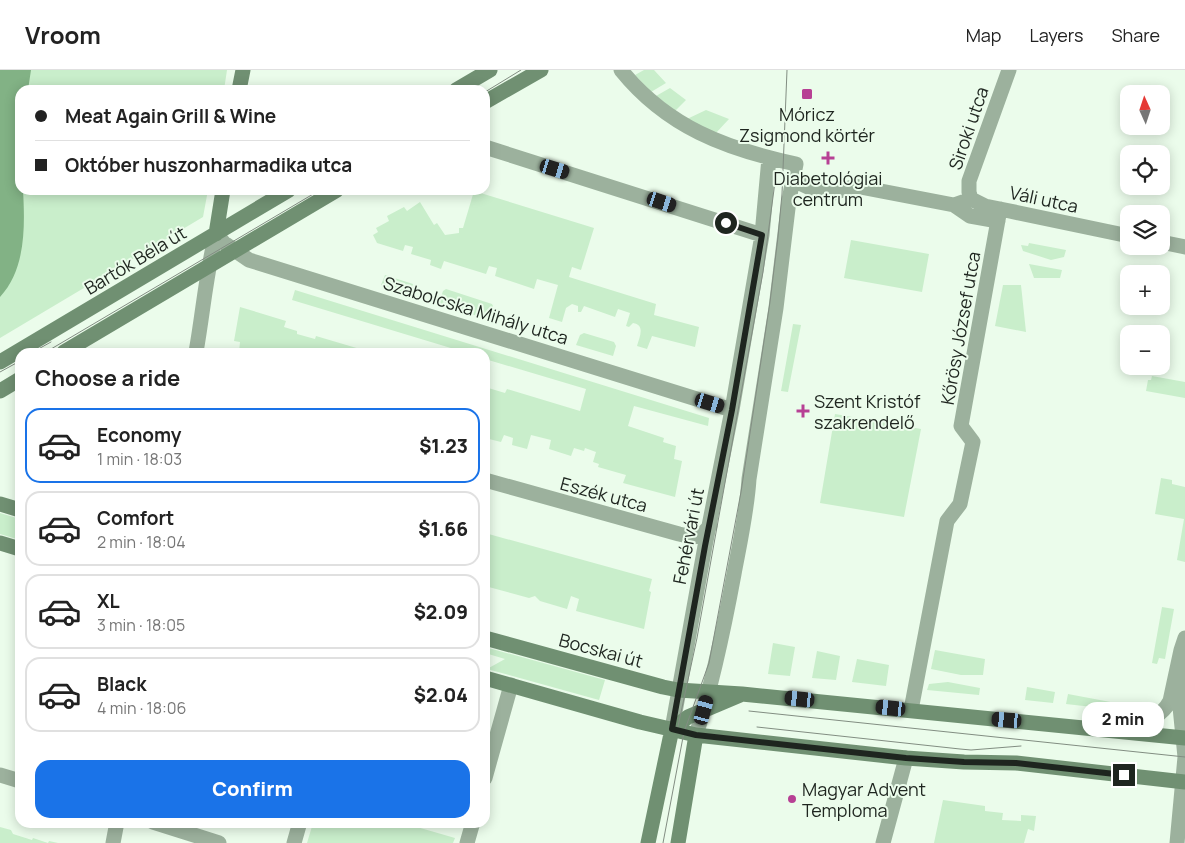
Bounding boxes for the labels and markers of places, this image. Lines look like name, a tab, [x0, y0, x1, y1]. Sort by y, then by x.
marker: Móricz Zsigmond körtér	[800, 87, 814, 101]
place label: Móricz Zsigmond körtér	[739, 102, 876, 147]
marker: Diabetológiai centrum	[821, 151, 835, 165]
place label: Diabetológiai centrum	[774, 166, 882, 211]
place label: Szent Kristóf szakrendelő	[814, 389, 921, 434]
marker: Szent Kristóf szakrendelő	[796, 404, 810, 418]
place label: Magyar Advent Temploma	[802, 777, 926, 822]
marker: Magyar Advent Temploma	[786, 793, 798, 805]

